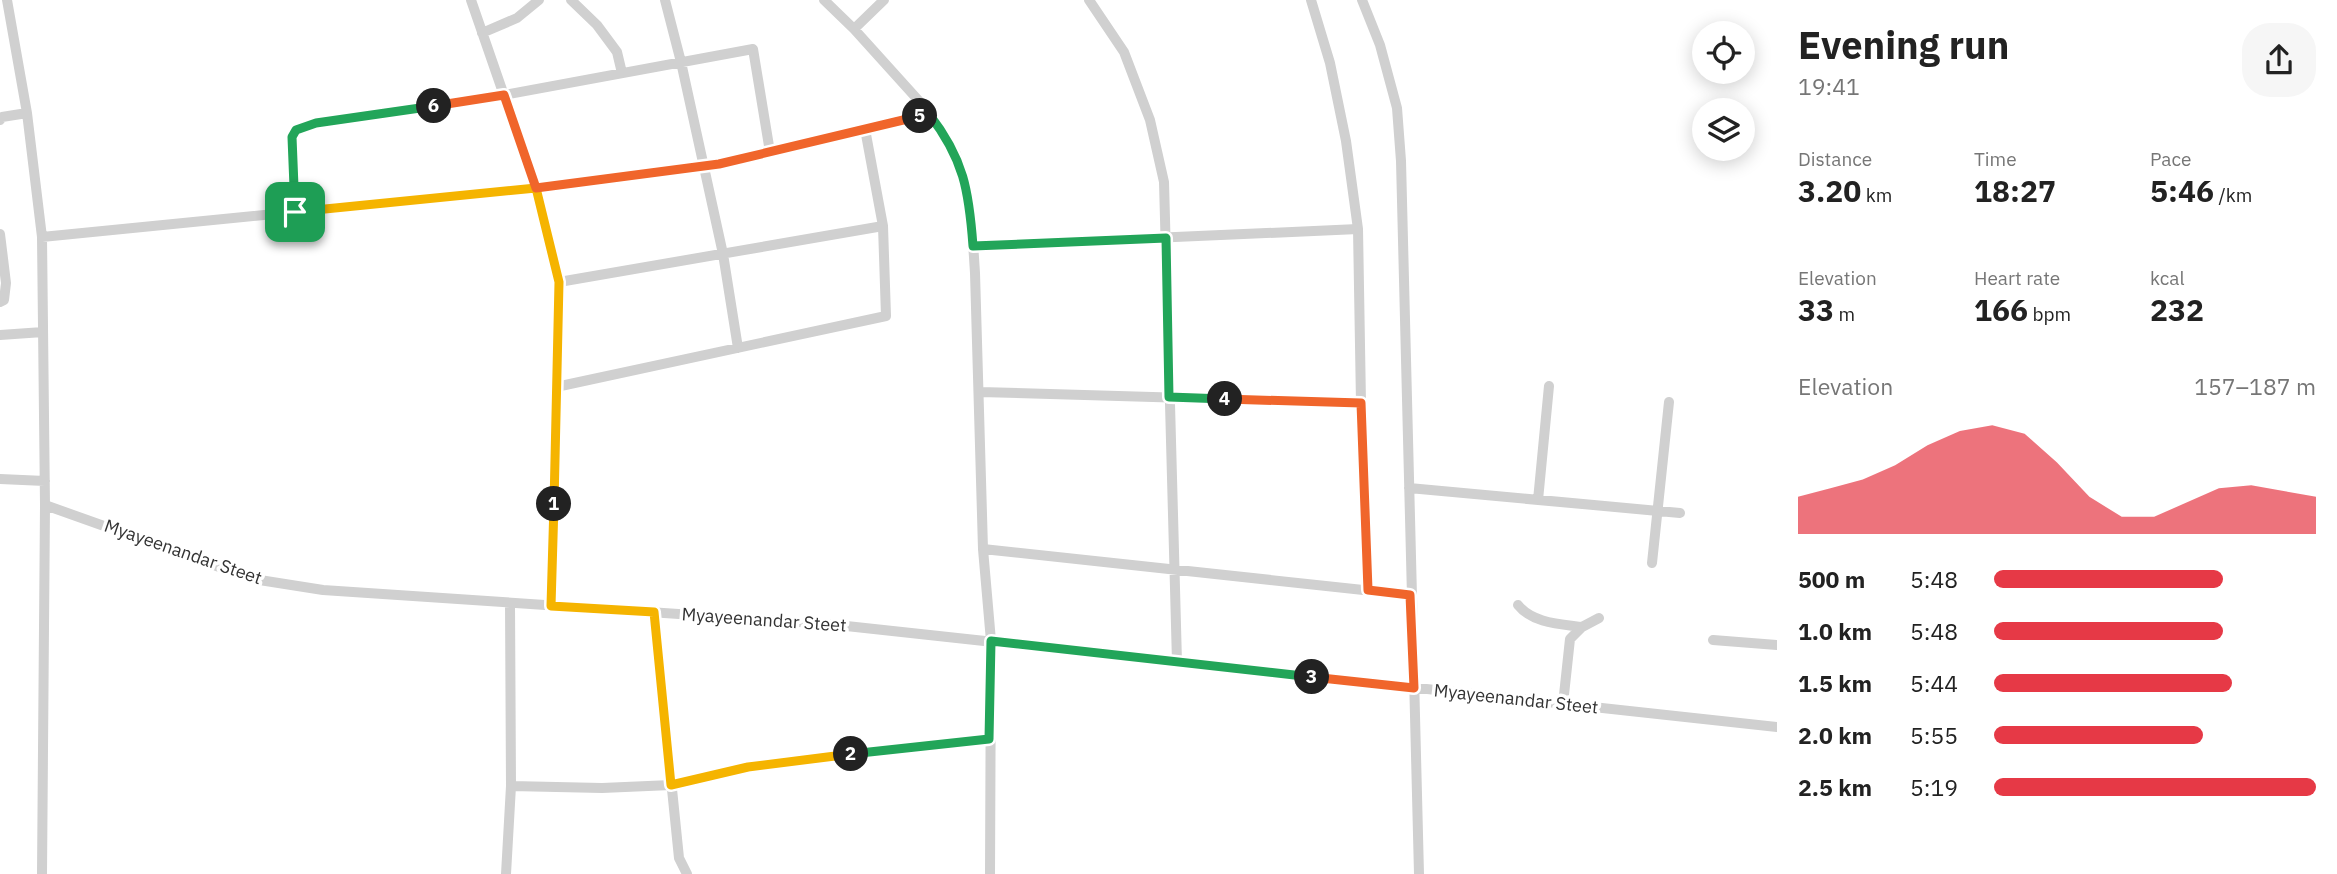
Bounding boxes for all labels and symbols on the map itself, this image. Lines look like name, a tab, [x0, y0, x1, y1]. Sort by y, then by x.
pin: 6	[416, 88, 452, 124]
pin: 5	[902, 99, 937, 134]
pin	[265, 182, 325, 242]
pin: 4	[1208, 382, 1242, 416]
pin: 1	[536, 486, 572, 522]
street label: Myayeenandar Steet	[101, 514, 265, 589]
street label: Myayeenandar Steet	[681, 602, 847, 637]
pin: 3	[1294, 660, 1330, 694]
street label: Myayeenandar Steet	[1433, 678, 1599, 719]
pin: 2	[834, 736, 868, 772]

